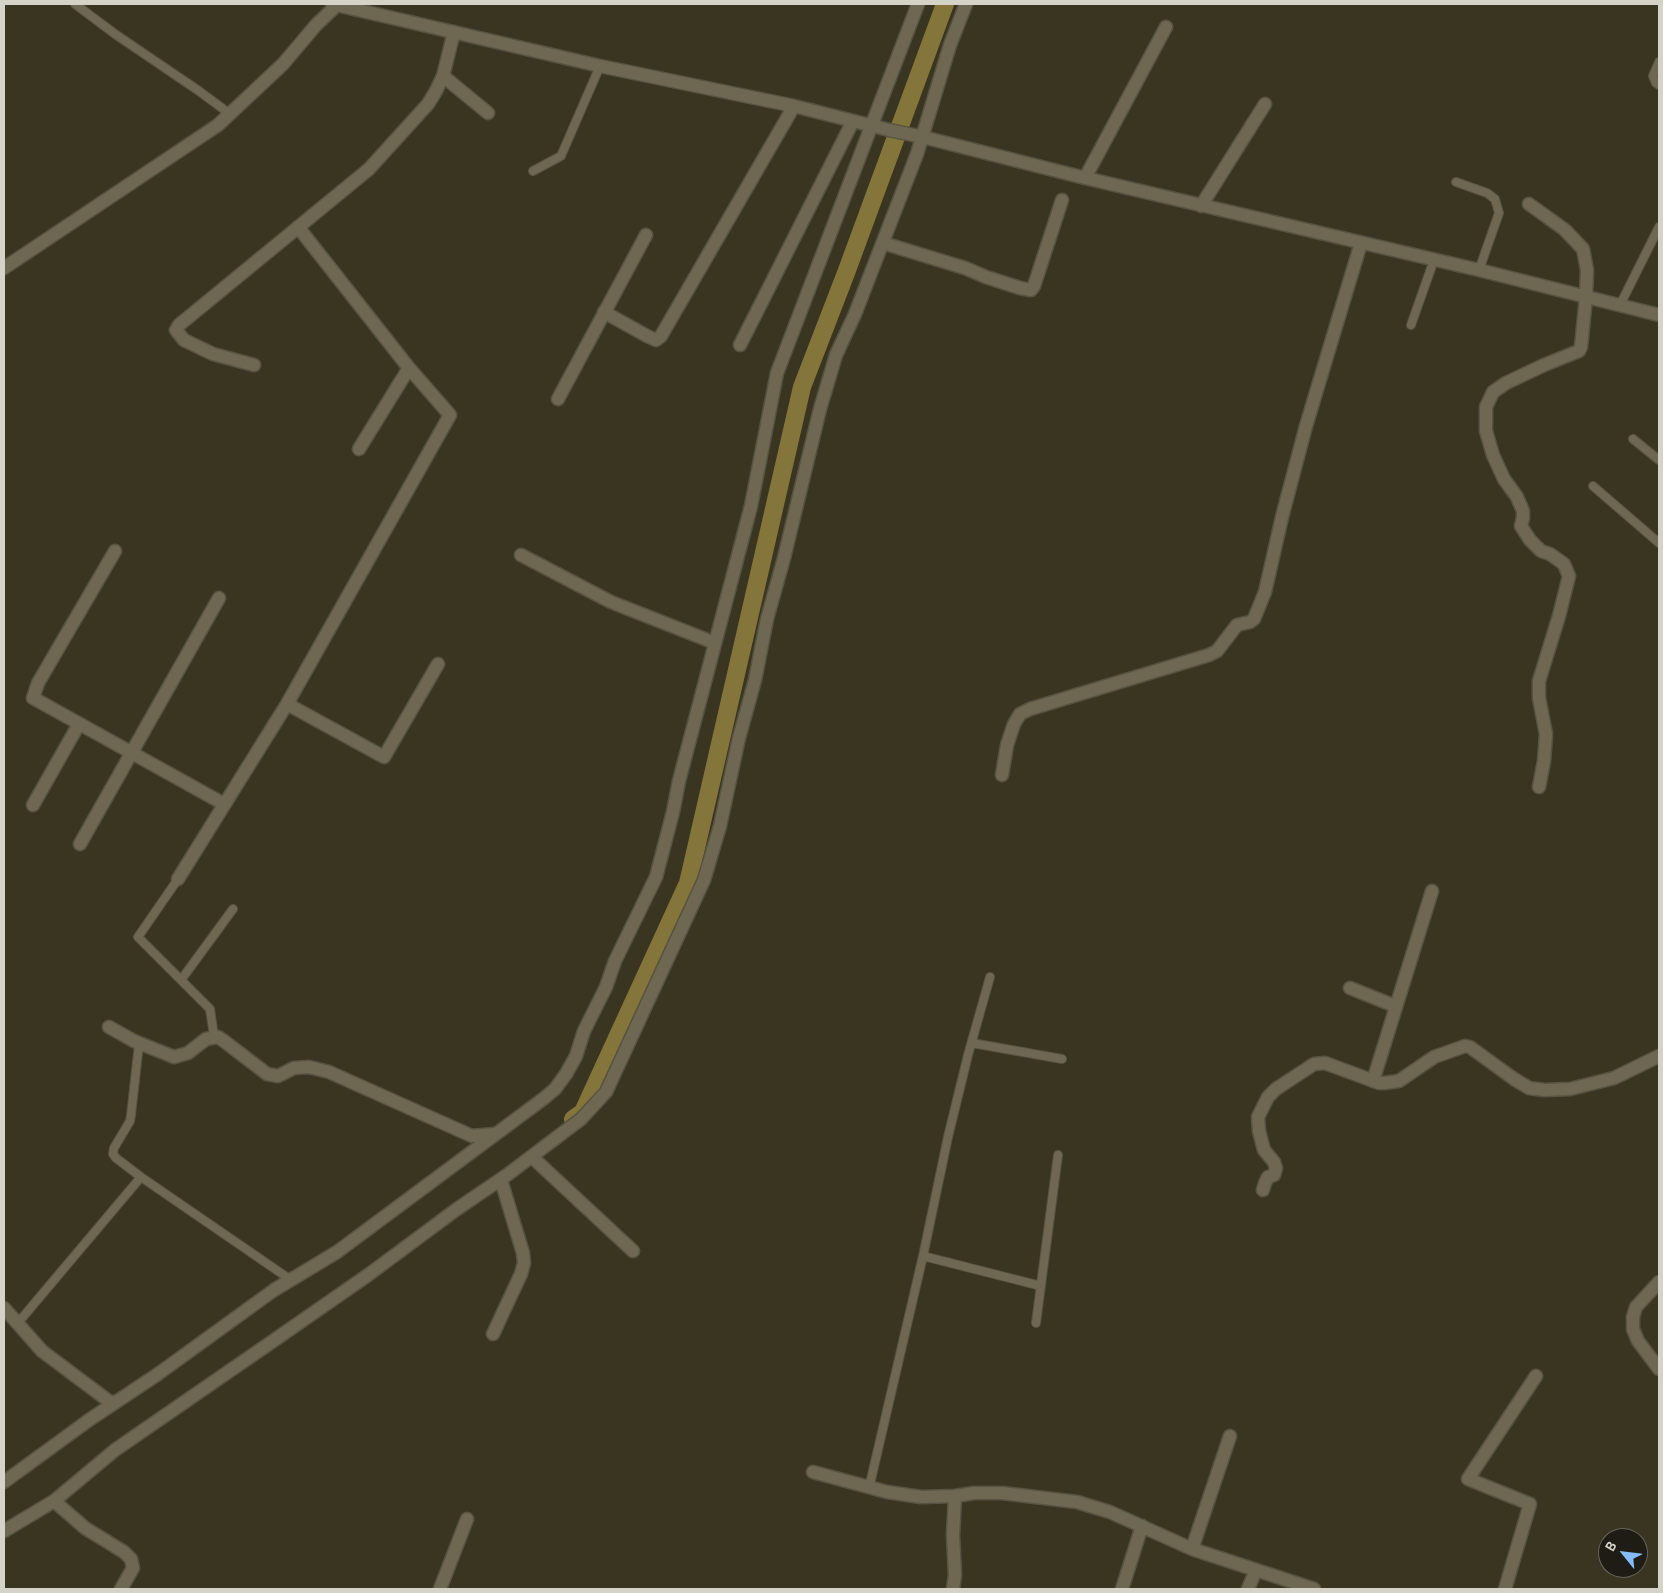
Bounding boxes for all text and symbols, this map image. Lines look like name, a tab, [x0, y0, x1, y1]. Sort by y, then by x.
north arrow	[1598, 1528, 1648, 1578]
text: B	[1601, 1538, 1621, 1554]

